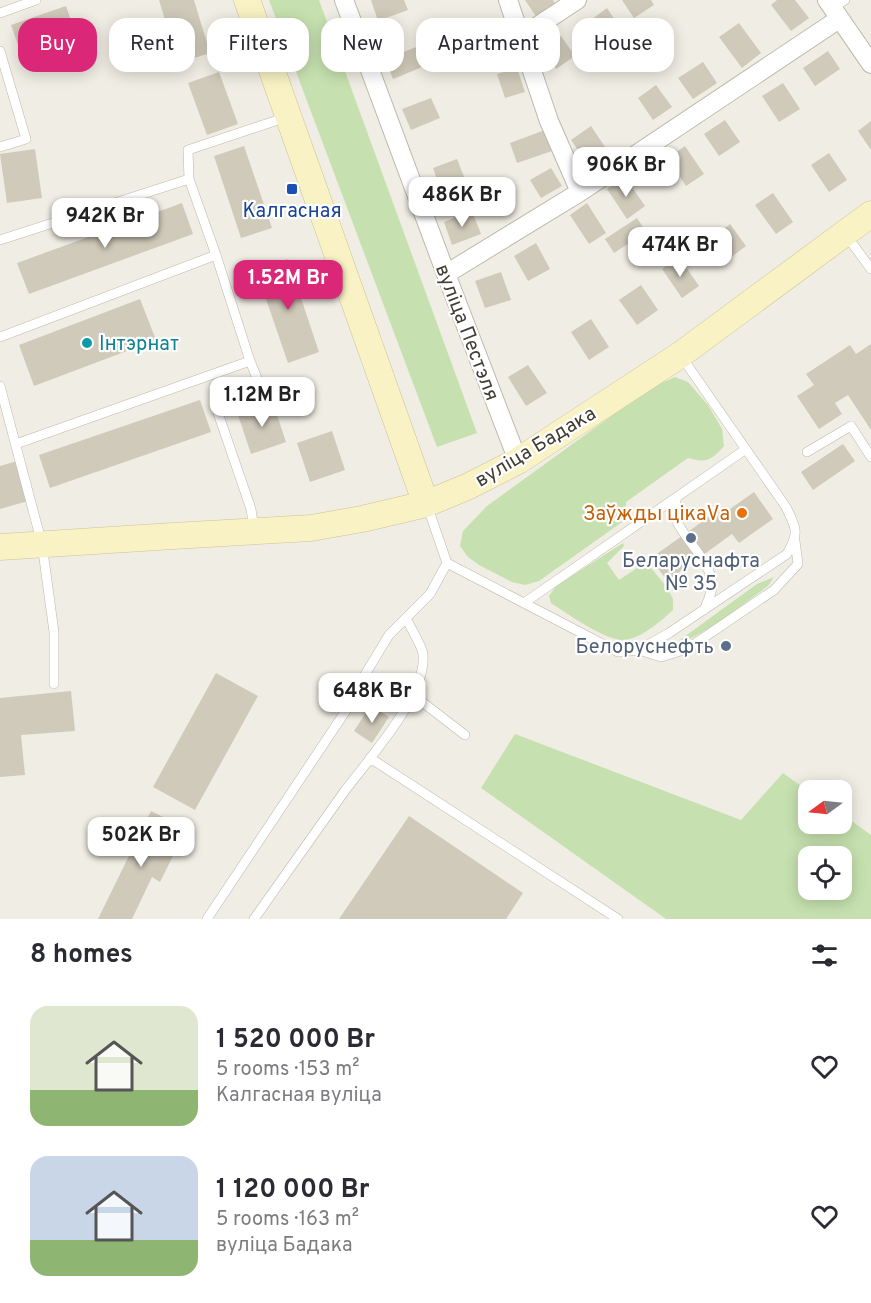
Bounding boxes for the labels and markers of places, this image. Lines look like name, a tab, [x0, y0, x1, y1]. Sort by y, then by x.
pin: 906K Br	[571, 147, 681, 198]
pin: 486K Br	[407, 177, 517, 228]
marker: Калгасная	[285, 182, 299, 196]
pin: 942K Br	[50, 198, 160, 249]
place label: Калгасная	[242, 199, 342, 225]
pin: 474K Br	[625, 227, 735, 278]
pin: 1.52M Br	[226, 260, 350, 311]
place label: Інтэрнат	[99, 332, 179, 358]
marker: Інтэрнат	[80, 336, 94, 350]
pin: 1.12M Br	[200, 377, 324, 428]
place label: Заўжды цікаVа	[583, 502, 730, 528]
marker: Заўжды цікаVа	[735, 506, 749, 520]
marker: Беларуснафта № 35	[684, 531, 698, 545]
place label: Беларуснафта № 35	[622, 549, 760, 598]
place label: Белоруснефть	[575, 635, 714, 661]
marker: Белоруснефть	[719, 639, 733, 653]
pin: 648K Br	[317, 673, 427, 724]
pin: 502K Br	[86, 817, 196, 868]

